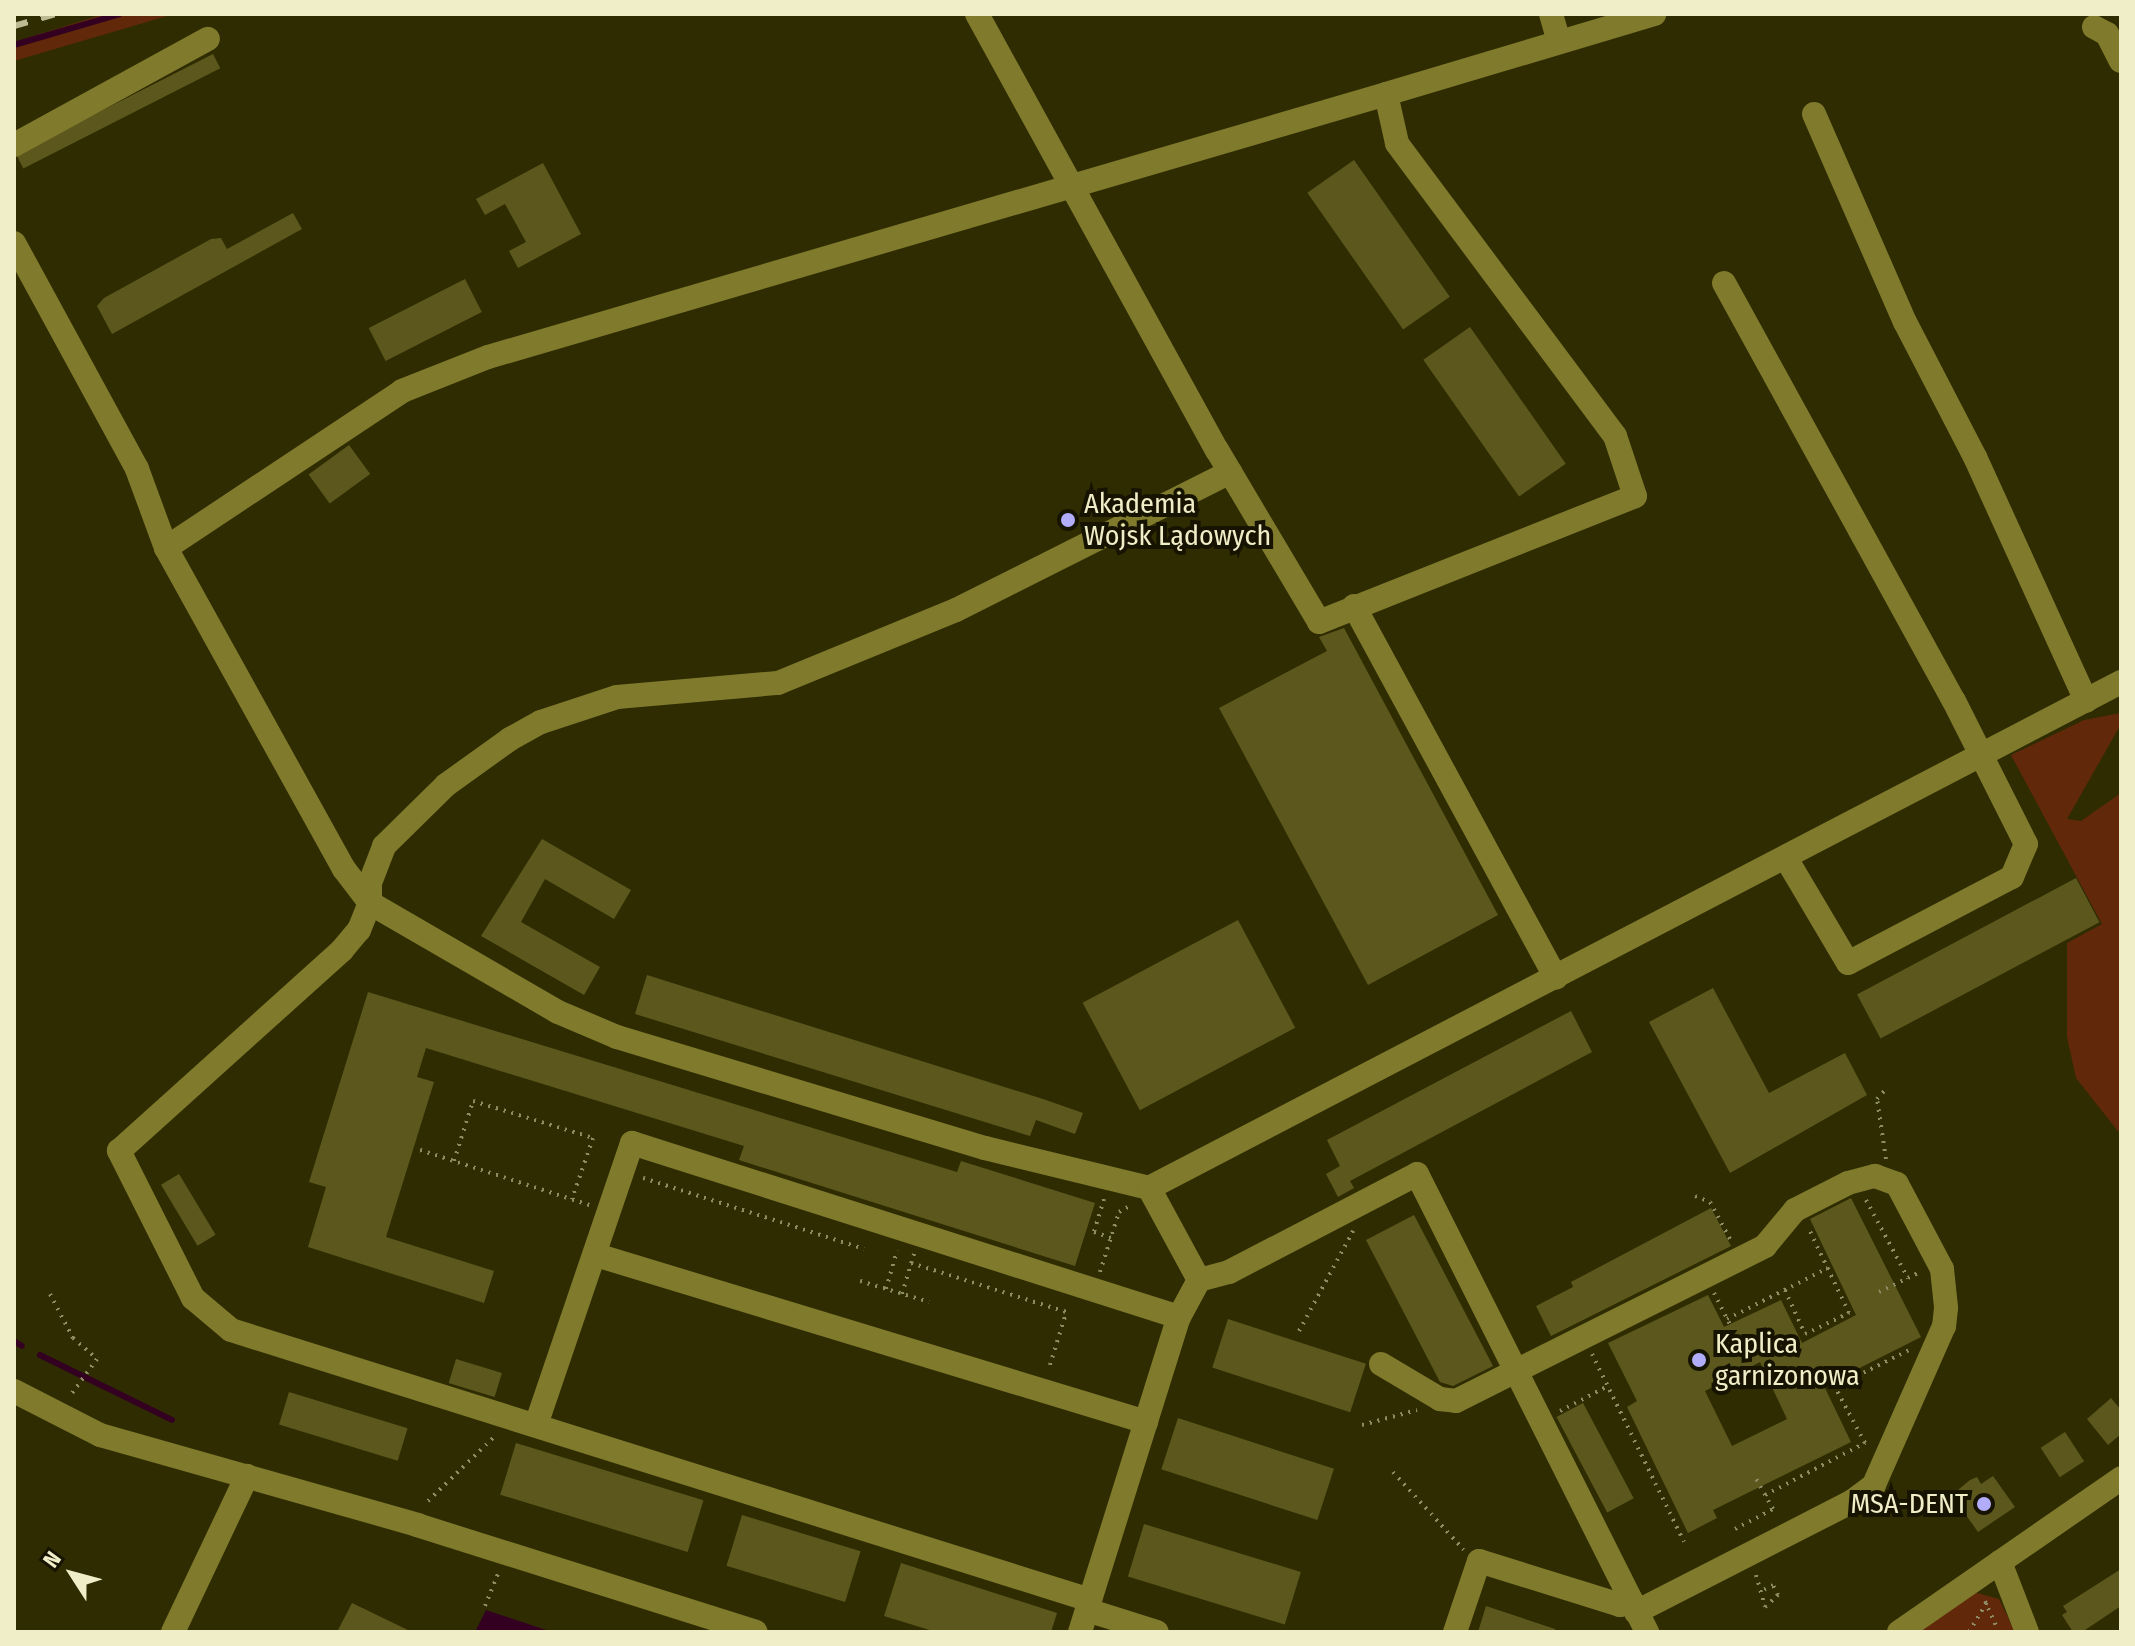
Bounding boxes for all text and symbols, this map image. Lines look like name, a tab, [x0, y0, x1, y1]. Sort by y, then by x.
place label: Akademia Wojsk Lądowych	[1084, 487, 1271, 553]
marker: Akademia Wojsk Lądowych	[1059, 511, 1077, 529]
place label: Kaplica garnizonowa	[1715, 1327, 1860, 1393]
marker: Kaplica garnizonowa	[1690, 1351, 1708, 1369]
place label: MSA-DENT	[1851, 1487, 1968, 1521]
marker: MSA-DENT	[1975, 1495, 1993, 1513]
north arrow	[32, 1534, 112, 1614]
text: N	[37, 1546, 67, 1573]

